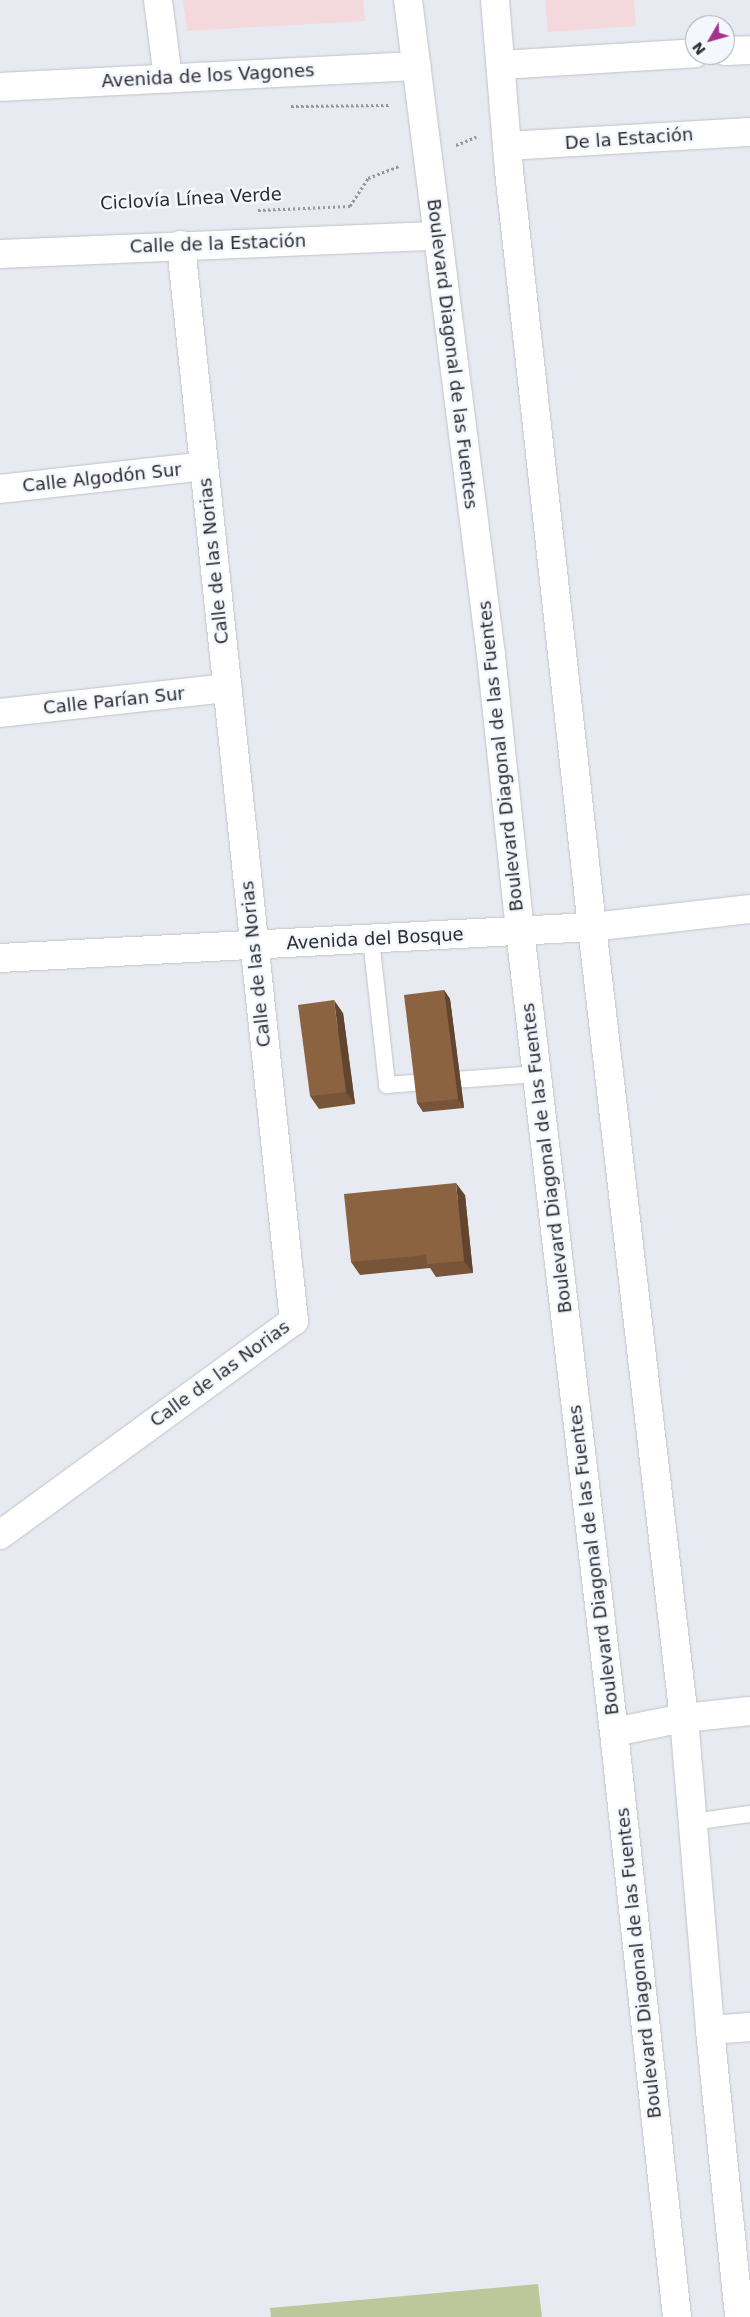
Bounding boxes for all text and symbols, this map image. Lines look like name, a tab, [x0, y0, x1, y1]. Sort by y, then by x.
north arrow	[685, 15, 735, 65]
text: N	[689, 39, 709, 58]
street label: Avenida de los Vagones	[101, 60, 315, 92]
street label: De la Estación	[564, 124, 694, 154]
street label: Ciclovía Línea Verde	[100, 183, 282, 215]
street label: Boulevard Diagonal de las Fuentes	[422, 198, 482, 510]
street label: Calle de la Estación	[129, 230, 307, 258]
street label: Calle Algodón Sur	[21, 459, 183, 497]
street label: Calle de las Norias	[195, 477, 233, 645]
street label: Boulevard Diagonal de las Fuentes	[474, 600, 528, 912]
street label: Calle Parían Sur	[42, 683, 186, 719]
street label: Calle de las Norias	[237, 880, 275, 1048]
street label: Avenida del Bosque	[286, 924, 464, 954]
street label: Boulevard Diagonal de las Fuentes	[517, 1002, 577, 1314]
street label: Calle de las Norias	[146, 1316, 294, 1432]
street label: Boulevard Diagonal de las Fuentes	[564, 1404, 624, 1716]
street label: Boulevard Diagonal de las Fuentes	[612, 1807, 666, 2119]

